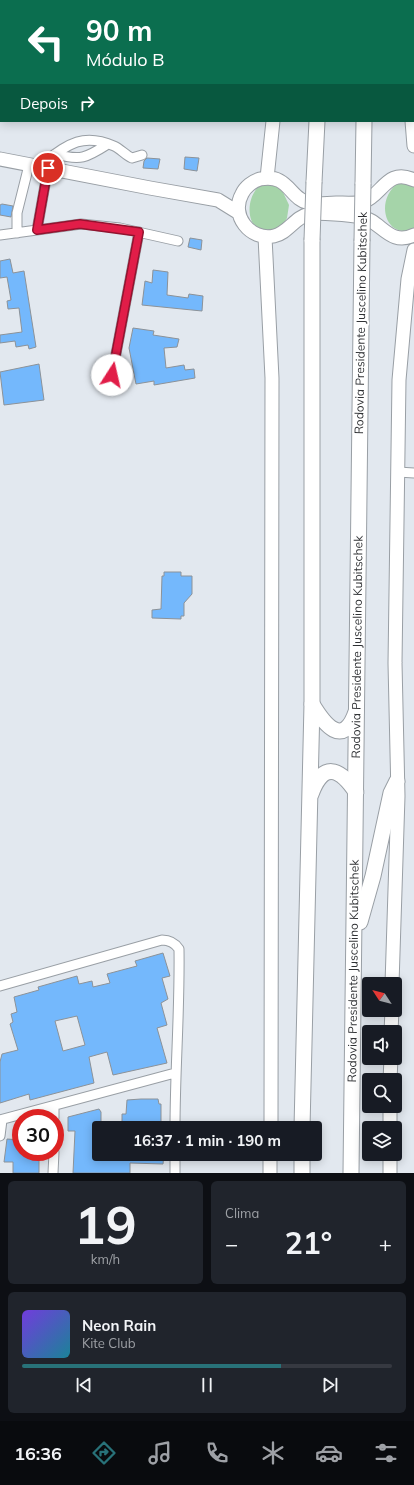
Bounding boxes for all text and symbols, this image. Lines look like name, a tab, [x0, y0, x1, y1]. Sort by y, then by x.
text: 90 m	[86, 13, 152, 48]
icon: left	[20, 16, 72, 68]
text: Módulo B	[86, 48, 164, 71]
icon: right	[76, 92, 98, 114]
text: Depois	[20, 94, 68, 113]
pin	[31, 151, 65, 185]
icon: arrive	[37, 157, 59, 179]
street label: Rodovia Presidente Juscelino Kubitschek	[351, 211, 370, 434]
position arrow	[91, 354, 133, 396]
street label: Rodovia Presidente Juscelino Kubitschek	[348, 535, 366, 759]
street label: Rodovia Presidente Juscelino Kubitschek	[344, 859, 362, 1083]
north arrow	[362, 977, 402, 1017]
map controls	[362, 977, 402, 1161]
button: sound	[362, 1025, 402, 1065]
button: search	[362, 1073, 402, 1113]
speed limit sign: 30	[12, 1109, 64, 1161]
button: layers	[362, 1121, 402, 1161]
text: 16:37 · 1 min · 190 m	[133, 1131, 281, 1150]
text: 19	[74, 1192, 137, 1257]
text: Clima	[225, 1205, 259, 1221]
text: 21°	[285, 1224, 332, 1262]
text: −	[225, 1230, 238, 1258]
text: +	[379, 1230, 392, 1258]
text: km/h	[91, 1251, 120, 1267]
text: Neon Rain	[82, 1316, 156, 1335]
text: Kite Club	[82, 1335, 136, 1351]
icon: previous	[73, 1374, 95, 1396]
icon: pause	[196, 1374, 218, 1396]
icon: next	[319, 1374, 341, 1396]
icon: directions	[90, 1439, 118, 1467]
icon: music	[146, 1439, 174, 1467]
icon: phone	[203, 1439, 231, 1467]
icon: climate	[259, 1439, 287, 1467]
icon: car	[315, 1439, 343, 1467]
icon: filters	[372, 1439, 400, 1467]
text: 16:36	[14, 1442, 62, 1465]

